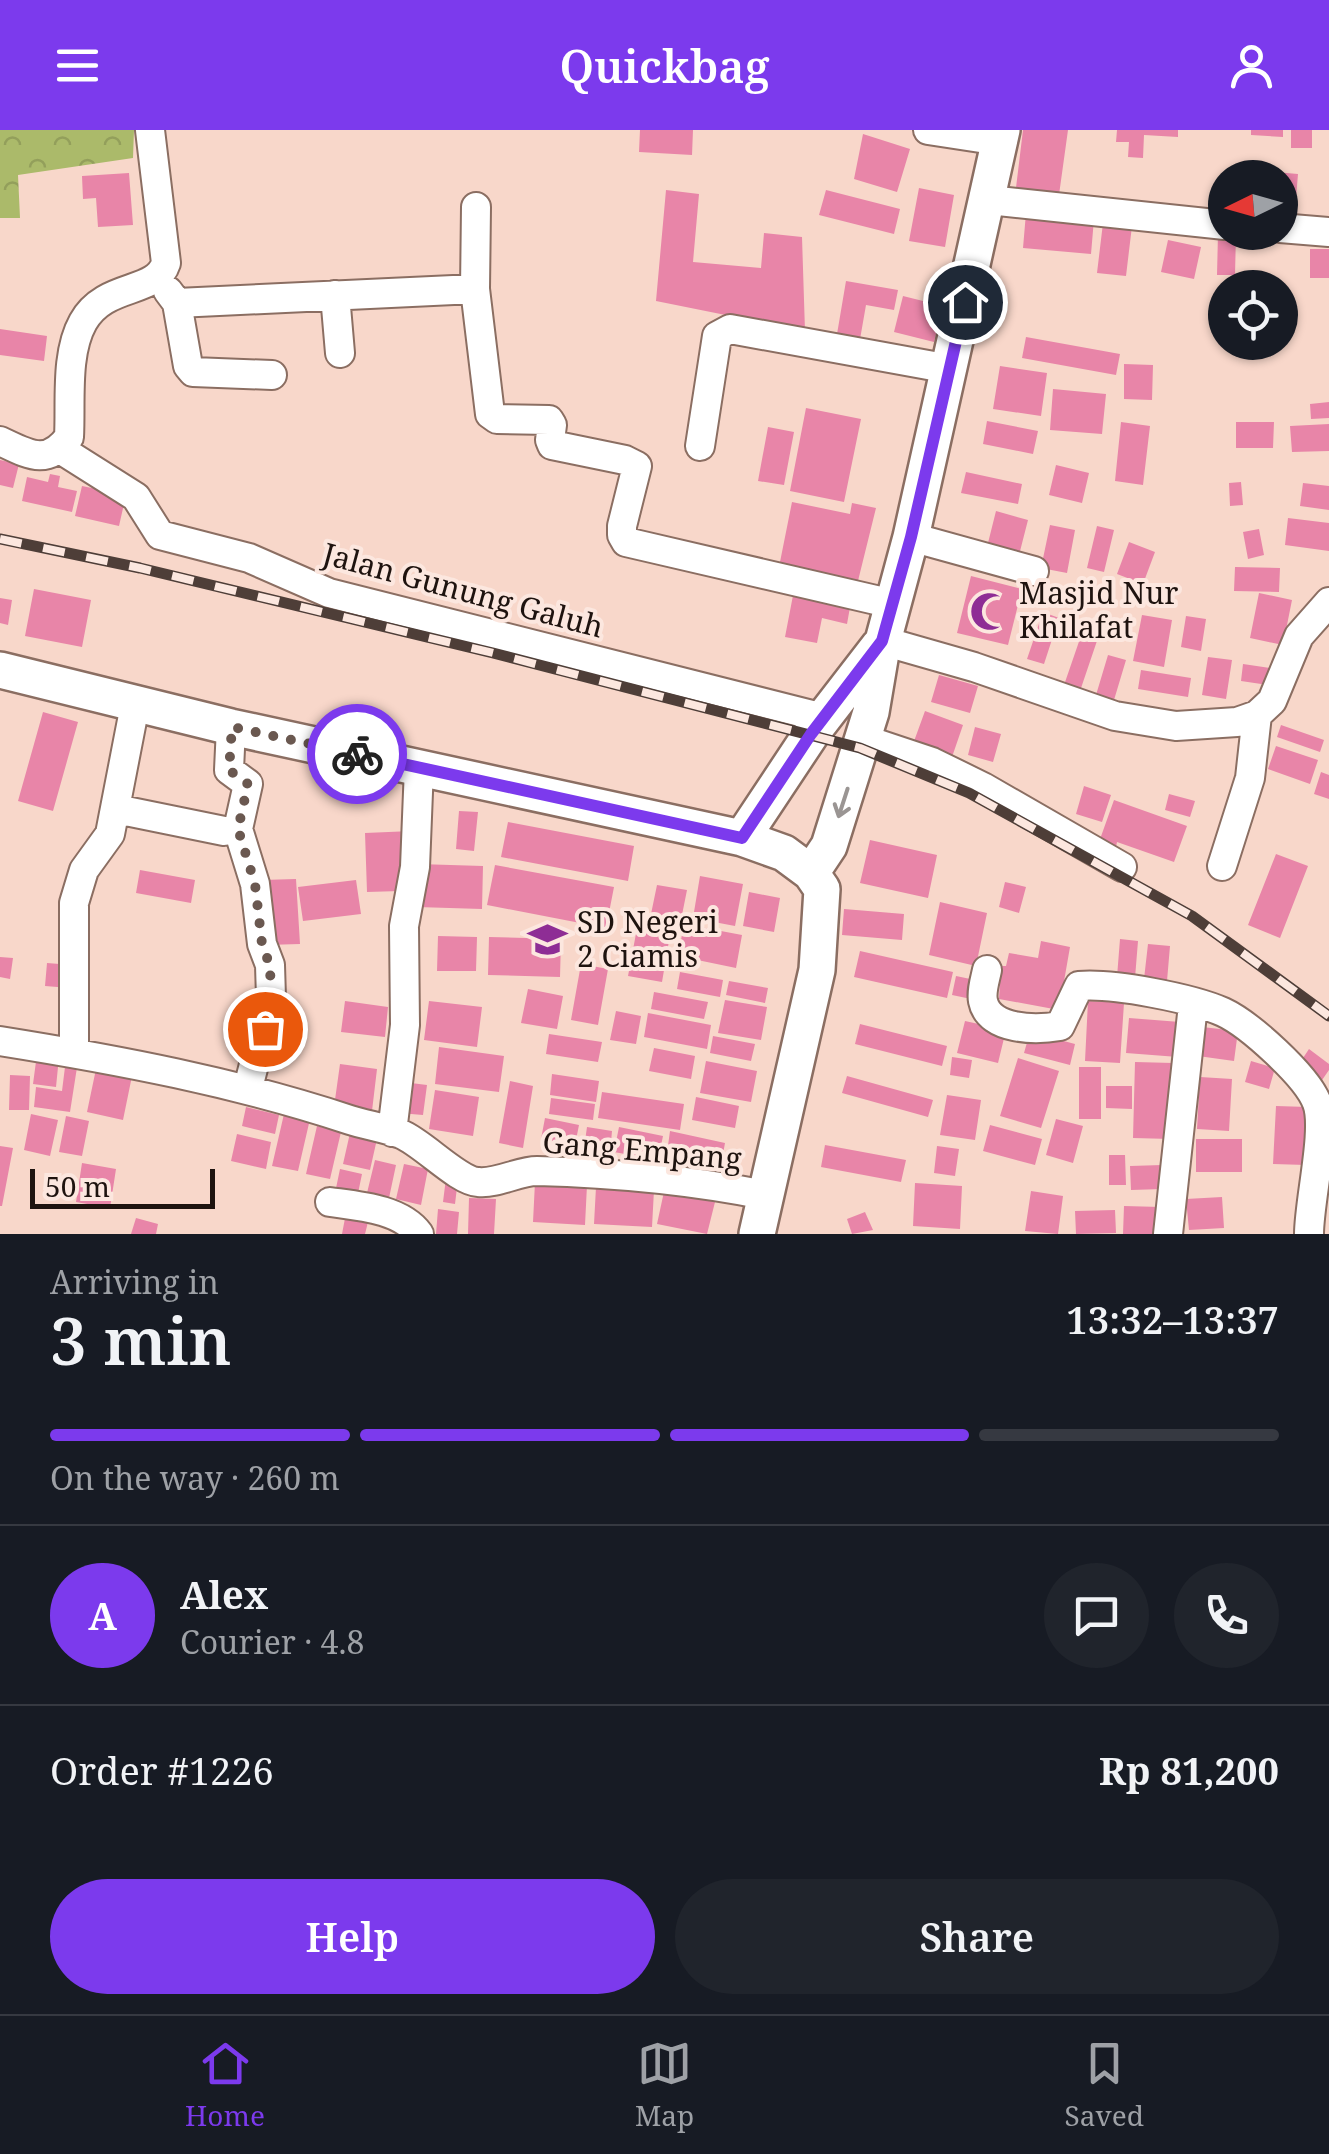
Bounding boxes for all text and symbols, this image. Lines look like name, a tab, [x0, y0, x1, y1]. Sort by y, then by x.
text: Quickbag	[559, 35, 770, 96]
icon: menu	[50, 38, 105, 93]
icon: person	[1224, 38, 1279, 93]
north arrow	[1208, 160, 1298, 250]
map controls	[1208, 160, 1298, 360]
pin	[923, 260, 1008, 345]
button: locate	[1208, 270, 1298, 360]
icon: home	[938, 275, 993, 330]
street label: Jalan Gunung Galuh	[318, 532, 608, 647]
place label: Masjid Nur Khilafat	[1019, 572, 1178, 647]
mosque icon: Masjid Nur Khilafat	[968, 590, 1010, 632]
courier	[307, 704, 407, 804]
icon: bike	[330, 727, 385, 782]
one-way arrow	[832, 787, 850, 819]
place label: SD Negeri 2 Ciamis	[577, 901, 718, 976]
school or university icon: SD Negeri 2 Ciamis	[526, 919, 568, 961]
pin	[223, 987, 308, 1072]
icon: bag	[238, 1002, 293, 1057]
street label: Gang Empang	[541, 1120, 743, 1179]
scale bar	[30, 1164, 215, 1208]
text: 50 m	[45, 1167, 110, 1205]
text: Arriving in	[50, 1260, 219, 1303]
text: 13:32–13:37	[1066, 1293, 1279, 1345]
text: 3 min	[50, 1296, 232, 1384]
text: On the way · 260 m	[50, 1456, 340, 1499]
button: chat	[1044, 1563, 1149, 1668]
button: phone	[1174, 1563, 1279, 1668]
text: Alex	[180, 1568, 268, 1620]
text: A	[88, 1589, 117, 1641]
text: Courier · 4.8	[180, 1620, 364, 1663]
text: Order #1226	[50, 1744, 274, 1796]
text: Rp 81,200	[1099, 1744, 1279, 1796]
button: Help	[50, 1879, 655, 1994]
button: Share	[675, 1879, 1279, 1994]
tab: Home	[185, 2036, 265, 2134]
tab: Map	[635, 2036, 694, 2134]
tab: Saved	[1065, 2036, 1144, 2134]

